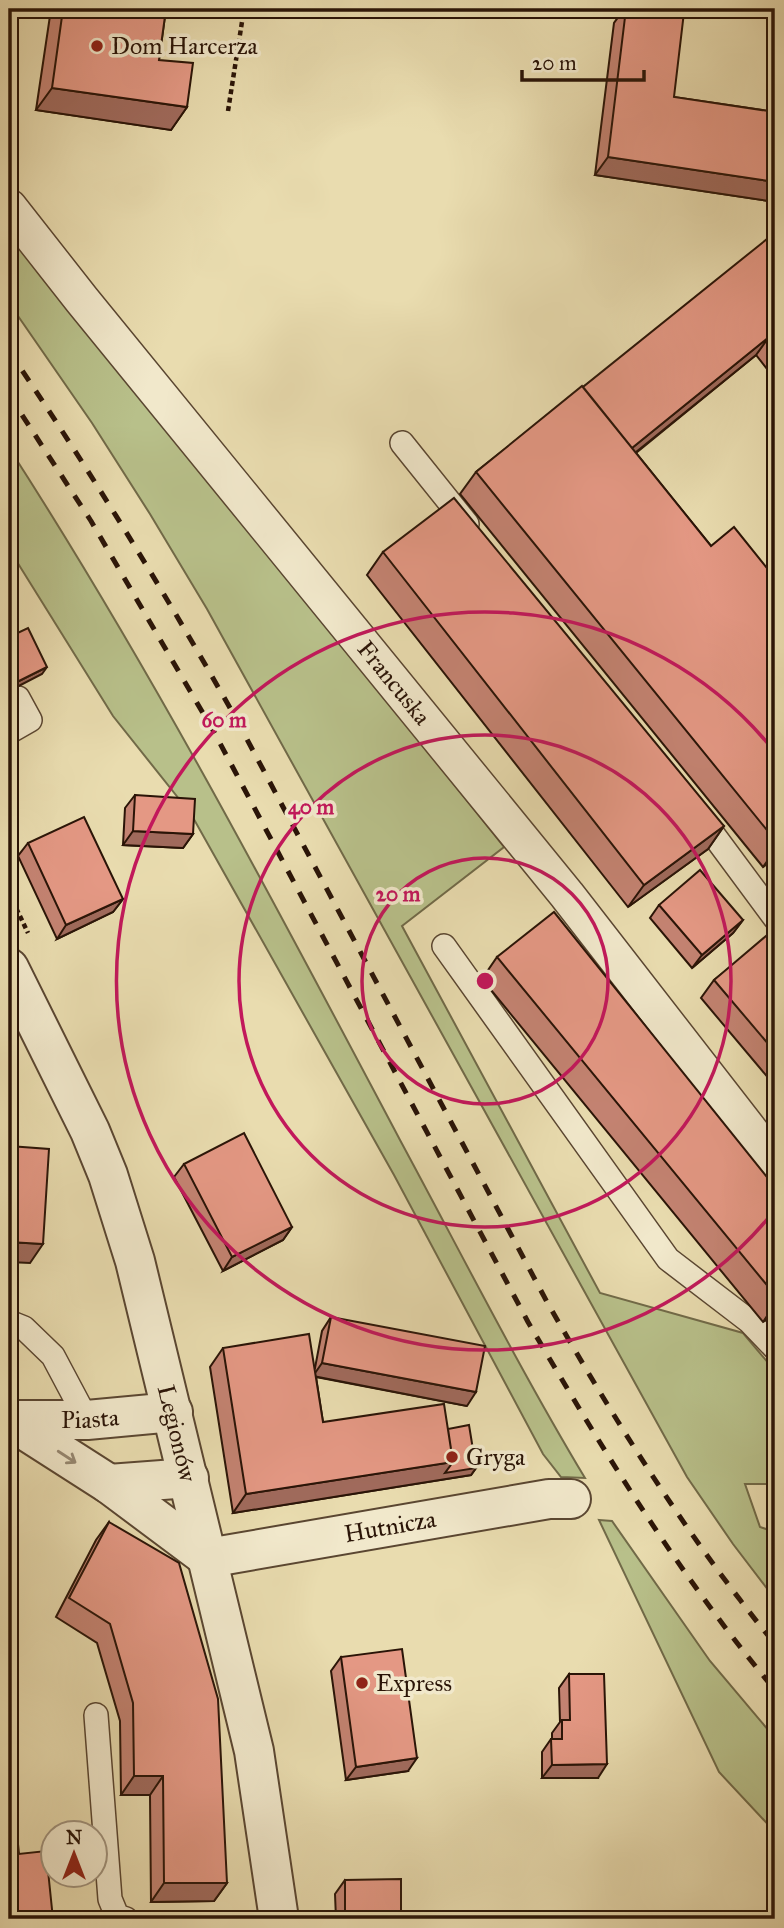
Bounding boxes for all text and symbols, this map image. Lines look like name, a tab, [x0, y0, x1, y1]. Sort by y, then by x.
place label: Dom Harcerza	[111, 31, 258, 61]
marker: Dom Harcerza	[89, 38, 105, 54]
scale bar	[522, 38, 644, 82]
text: 20 m	[532, 50, 577, 76]
street label: Francuska	[351, 634, 438, 732]
text: 60 m	[201, 707, 247, 733]
text: 40 m	[288, 794, 334, 820]
text: 20 m	[376, 881, 421, 907]
centre of rings	[473, 969, 497, 993]
street label: Legionów	[151, 1382, 203, 1486]
street label: Piasta	[61, 1402, 121, 1435]
place label: Gryga	[466, 1442, 526, 1472]
marker: Gryga	[444, 1449, 460, 1465]
one-way arrow	[57, 1450, 77, 1464]
street label: Hutnicza	[342, 1504, 439, 1549]
place label: Express	[376, 1668, 452, 1698]
marker: Express	[354, 1675, 370, 1691]
north arrow	[38, 1820, 108, 1890]
text: N	[66, 1826, 82, 1849]

